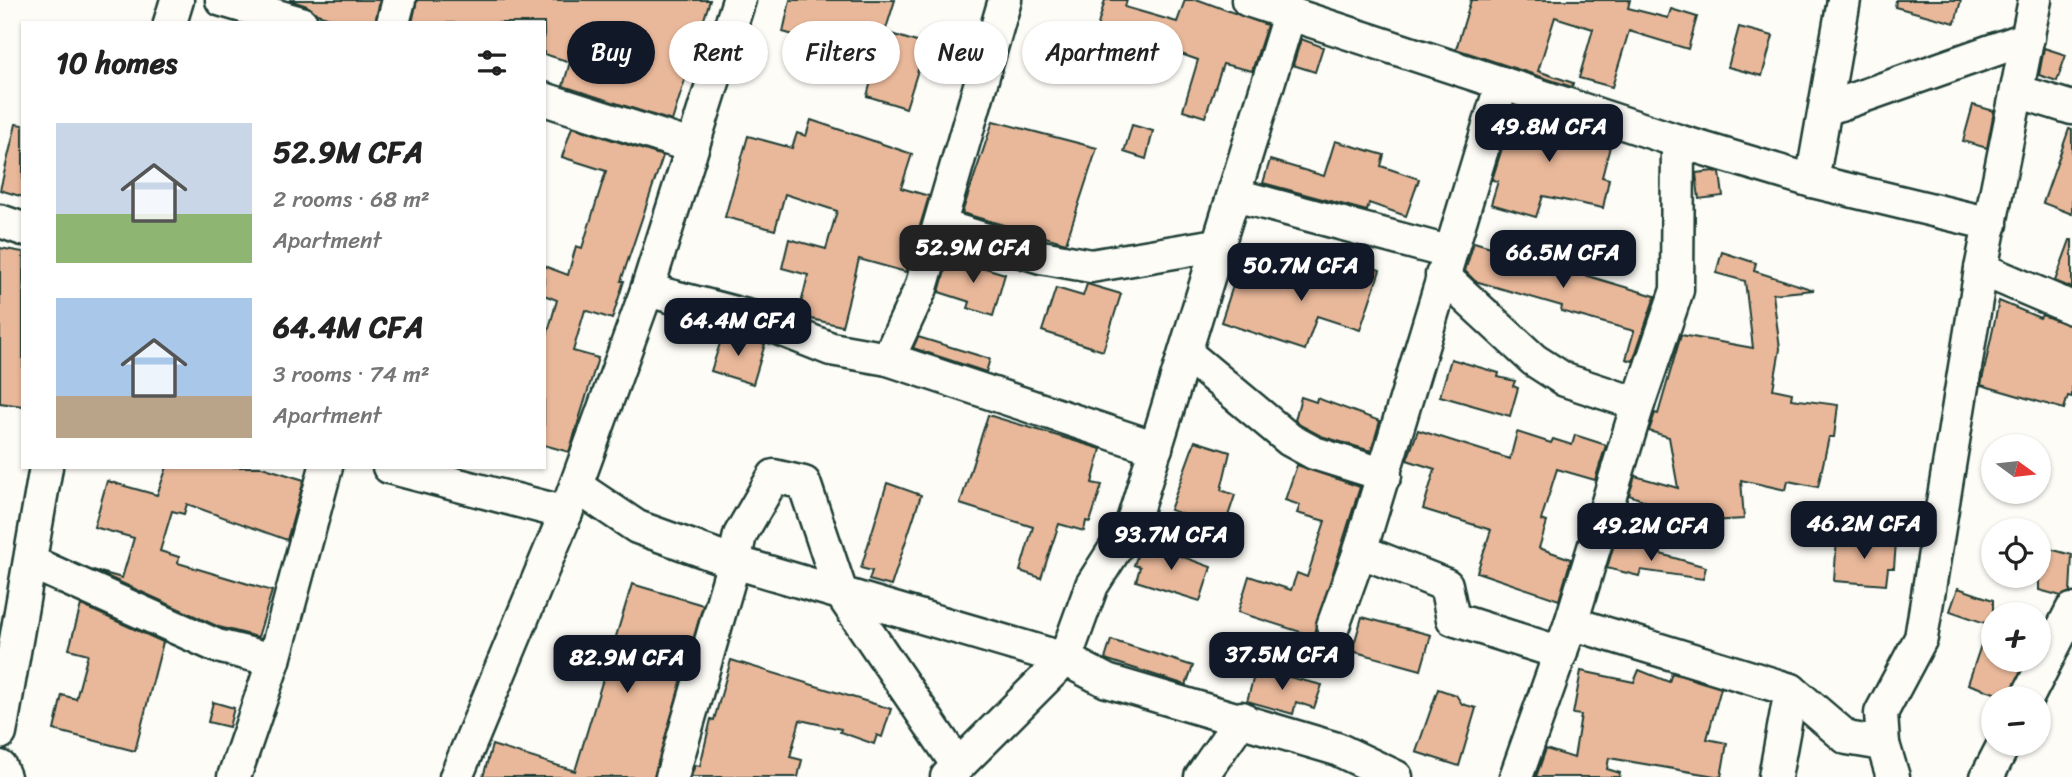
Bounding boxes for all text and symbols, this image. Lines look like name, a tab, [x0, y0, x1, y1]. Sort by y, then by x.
chip: Buy	[567, 21, 655, 84]
chip: Rent	[669, 21, 768, 84]
chip: Filters	[782, 21, 900, 84]
chip: New	[914, 21, 1008, 84]
chip: Apartment	[1022, 21, 1183, 84]
text: 10 homes	[56, 36, 177, 90]
icon: filters	[473, 44, 511, 82]
pin: 49.8M CFA	[1469, 104, 1629, 164]
text: 49.8M CFA	[1491, 106, 1607, 147]
text: 52.9M CFA	[273, 125, 423, 179]
icon: home	[112, 151, 196, 235]
text: 2 rooms · 68 m²	[273, 179, 430, 220]
text: Apartment	[273, 220, 382, 261]
pin: 52.9M CFA	[893, 226, 1053, 285]
text: 52.9M CFA	[915, 227, 1031, 268]
pin: 66.5M CFA	[1483, 230, 1643, 290]
text: 66.5M CFA	[1506, 232, 1620, 273]
pin: 50.7M CFA	[1221, 244, 1381, 303]
text: 50.7M CFA	[1243, 245, 1359, 286]
pin: 64.4M CFA	[658, 298, 818, 358]
text: 64.4M CFA	[273, 300, 424, 354]
text: 64.4M CFA	[680, 300, 796, 341]
icon: home	[112, 326, 196, 410]
text: 3 rooms · 74 m²	[273, 354, 430, 395]
text: Apartment	[273, 395, 382, 436]
north arrow	[1981, 434, 2051, 504]
map controls	[1981, 434, 2051, 756]
pin: 46.2M CFA	[1784, 502, 1944, 561]
text: 46.2M CFA	[1807, 503, 1921, 544]
pin: 49.2M CFA	[1571, 504, 1731, 563]
text: 49.2M CFA	[1593, 505, 1709, 546]
pin: 93.7M CFA	[1091, 512, 1251, 572]
text: 93.7M CFA	[1114, 514, 1228, 555]
button: locate	[1981, 518, 2051, 588]
button: +	[1981, 602, 2051, 672]
pin: 37.5M CFA	[1202, 632, 1362, 692]
text: 37.5M CFA	[1225, 634, 1339, 675]
pin: 82.9M CFA	[547, 636, 707, 695]
text: 82.9M CFA	[570, 637, 684, 678]
button: −	[1981, 686, 2051, 756]

